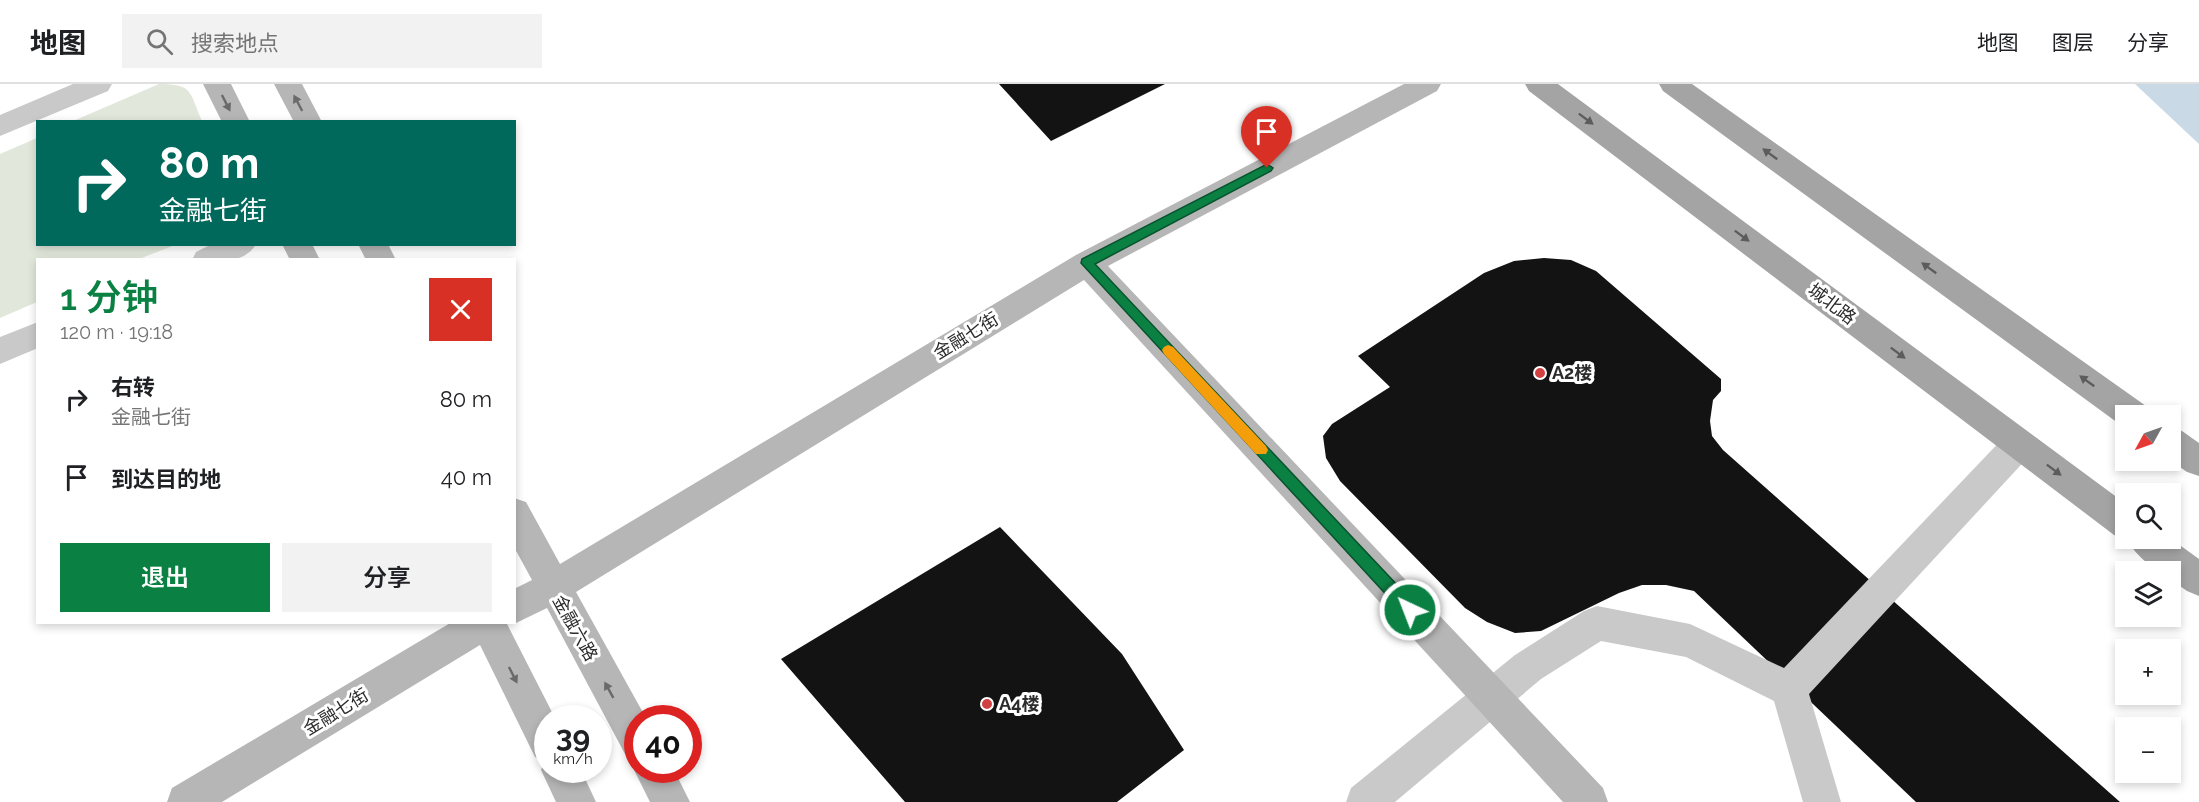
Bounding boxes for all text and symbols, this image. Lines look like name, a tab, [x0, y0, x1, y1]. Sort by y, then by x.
search box	[122, 14, 542, 68]
icon: search	[143, 25, 176, 58]
text: 地图	[30, 27, 86, 60]
text: 搜索地点	[191, 30, 279, 56]
text: 地图	[1977, 30, 2019, 55]
text: 图层	[2052, 30, 2094, 55]
text: 分享	[2127, 30, 2169, 55]
one-way arrow	[221, 94, 231, 111]
one-way arrow	[293, 94, 303, 111]
pin	[1241, 106, 1292, 168]
one-way arrow	[1577, 113, 1593, 125]
icon: arrive	[1250, 115, 1283, 148]
text: 80 m	[159, 139, 259, 188]
icon: right	[60, 144, 138, 222]
one-way arrow	[1763, 148, 1779, 160]
text: 金融七街	[159, 195, 267, 226]
one-way arrow	[1733, 230, 1749, 242]
one-way arrow	[1921, 262, 1936, 274]
text: 1 分钟	[60, 276, 158, 318]
button: close	[429, 278, 492, 341]
street label: 城北路	[1804, 279, 1860, 328]
street label: 金融七街	[929, 308, 1002, 363]
text: 120 m · 19:18	[60, 320, 173, 344]
one-way arrow	[1889, 347, 1905, 359]
place label: A2楼	[1552, 362, 1592, 383]
marker: A2楼	[1533, 366, 1547, 380]
text: 右转	[111, 374, 155, 400]
one-way arrow	[2079, 376, 2095, 387]
icon: right	[60, 383, 93, 416]
text: 80 m	[440, 386, 492, 412]
text: 金融七街	[111, 405, 191, 429]
north arrow	[2115, 405, 2181, 471]
map controls	[2115, 405, 2181, 783]
icon: arrive	[60, 461, 93, 494]
text: 40 m	[441, 464, 492, 490]
one-way arrow	[2045, 464, 2061, 476]
text: 到达目的地	[111, 466, 221, 492]
button: search	[2115, 483, 2181, 549]
button: 退出	[60, 543, 270, 612]
button: 分享	[282, 543, 492, 612]
button: layers	[2115, 561, 2181, 627]
position arrow	[1378, 578, 1442, 642]
street label: 金融六路	[549, 591, 602, 664]
button: +	[2115, 639, 2181, 705]
one-way arrow	[508, 666, 518, 683]
one-way arrow	[604, 682, 615, 698]
street label: 金融七街	[299, 684, 372, 739]
place label: A4楼	[999, 693, 1040, 714]
marker: A4楼	[980, 697, 994, 711]
speed limit sign: 40	[624, 705, 702, 783]
button: −	[2115, 717, 2181, 783]
text: 39	[556, 719, 590, 754]
text: km/h	[553, 750, 593, 768]

